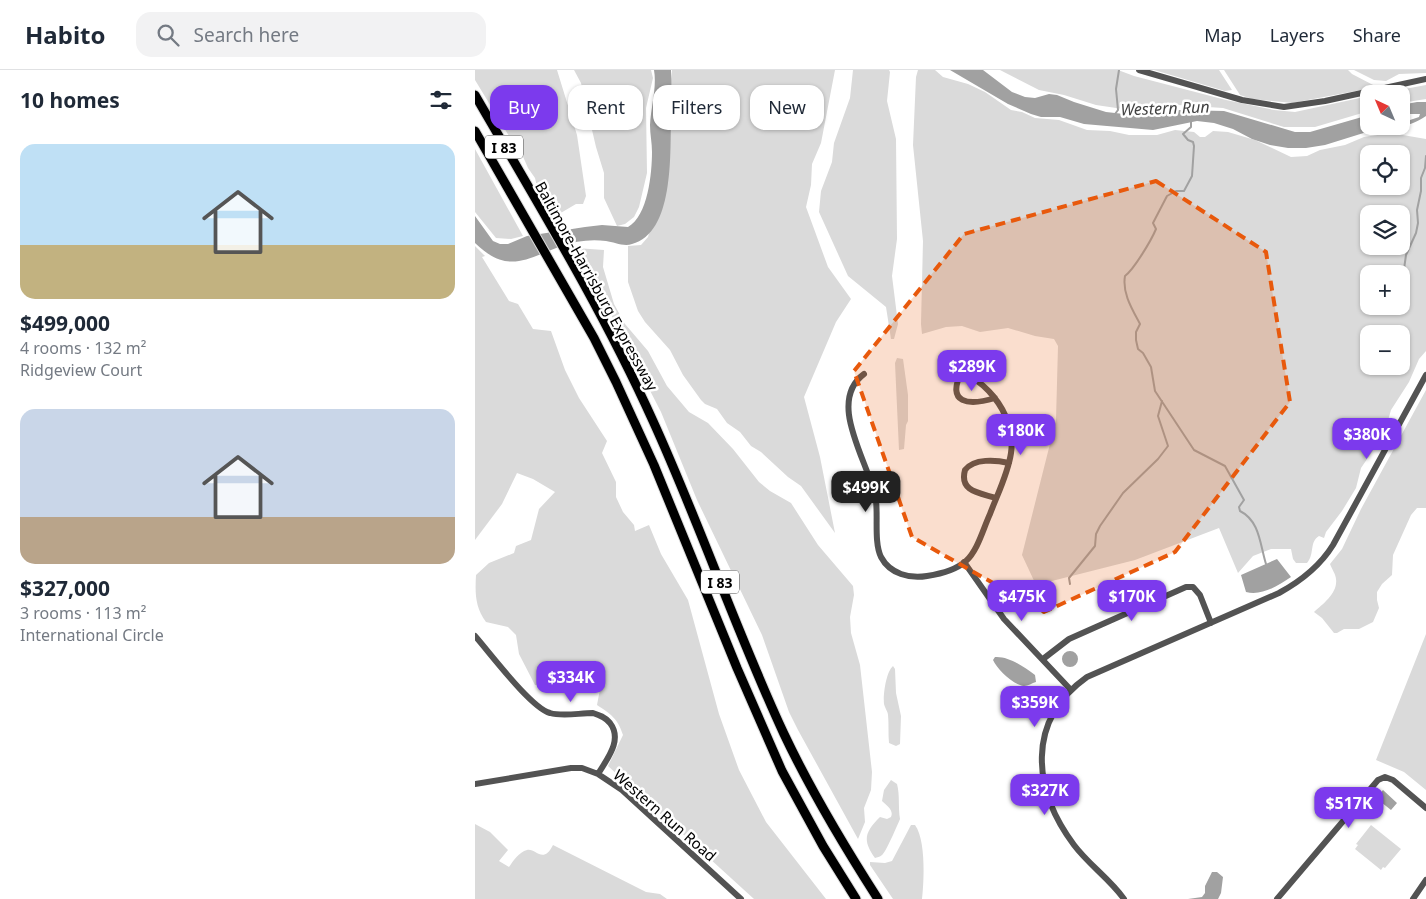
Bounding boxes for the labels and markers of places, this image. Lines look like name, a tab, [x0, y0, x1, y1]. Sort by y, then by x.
pin: $289K	[937, 350, 1007, 392]
pin: $180K	[986, 414, 1056, 456]
pin: $380K	[1332, 418, 1402, 460]
pin: $499K	[831, 470, 901, 513]
pin: $475K	[987, 580, 1057, 622]
pin: $170K	[1097, 580, 1167, 622]
pin: $334K	[536, 660, 606, 703]
pin: $359K	[1000, 686, 1070, 728]
pin: $327K	[1010, 774, 1080, 816]
pin: $517K	[1314, 786, 1384, 829]

